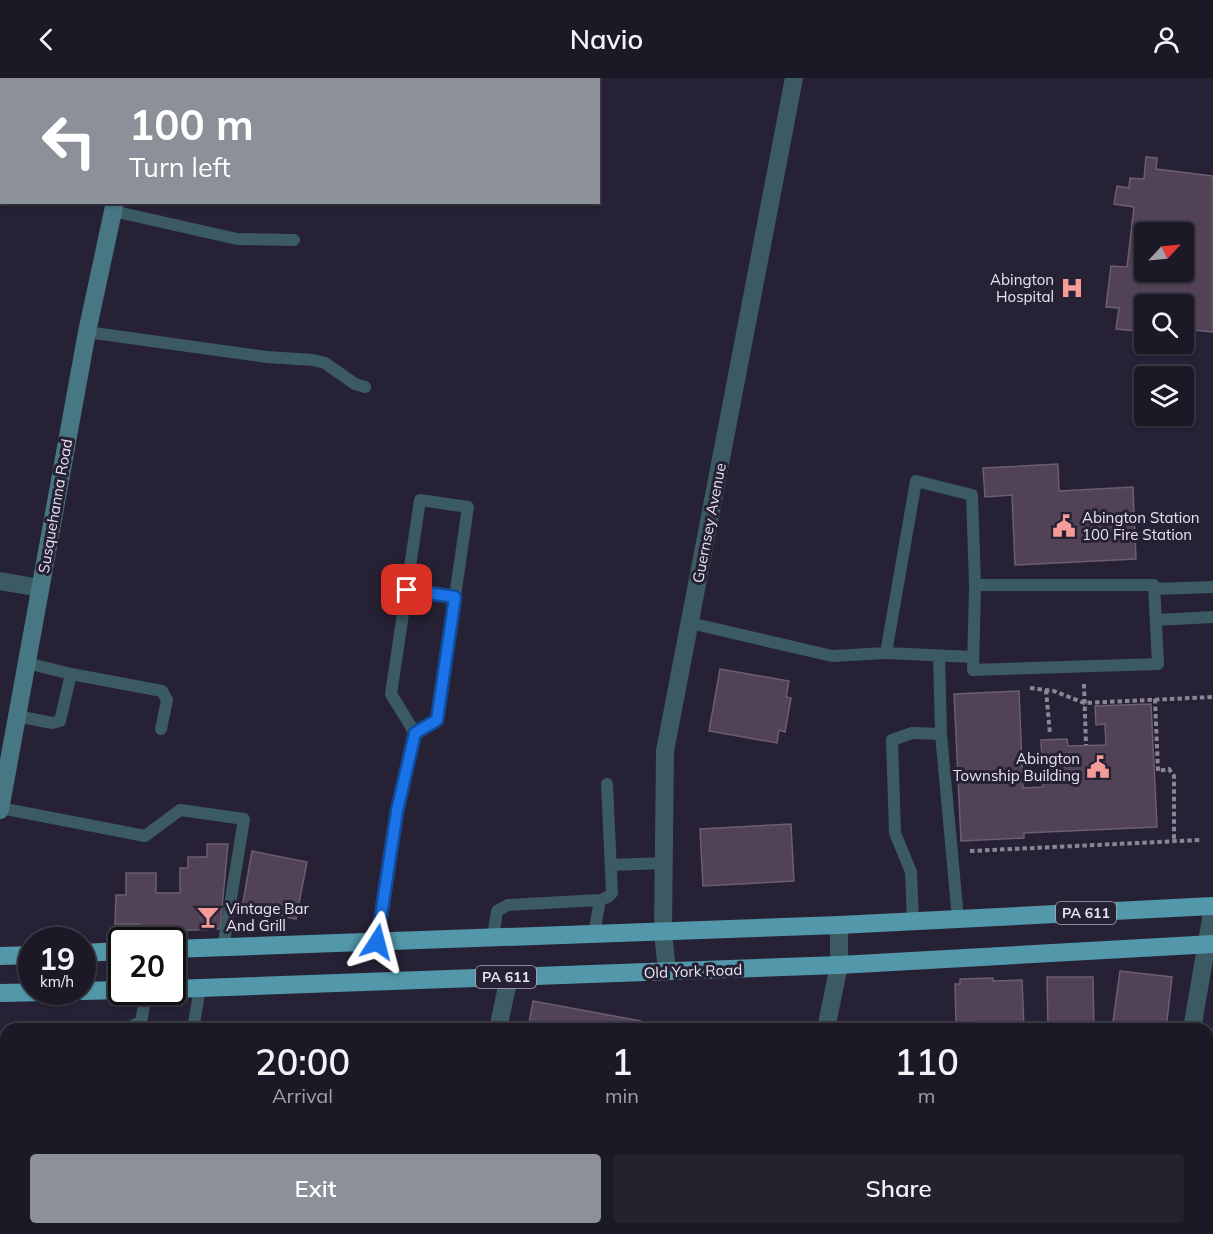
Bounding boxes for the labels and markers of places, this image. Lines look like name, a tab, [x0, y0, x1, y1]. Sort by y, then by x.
place label: Abington Hospital	[990, 270, 1054, 306]
hospital icon: Abington Hospital	[1059, 275, 1085, 301]
place label: Abington Station 100 Fire Station	[1082, 508, 1200, 544]
public building icon: Abington Station 100 Fire Station	[1051, 513, 1077, 539]
pin	[381, 564, 432, 615]
place label: Abington Township Building	[953, 749, 1080, 785]
public building icon: Abington Township Building	[1085, 754, 1111, 780]
place label: Vintage Bar And Grill	[226, 899, 309, 935]
bar icon: Vintage Bar And Grill	[195, 904, 221, 930]

